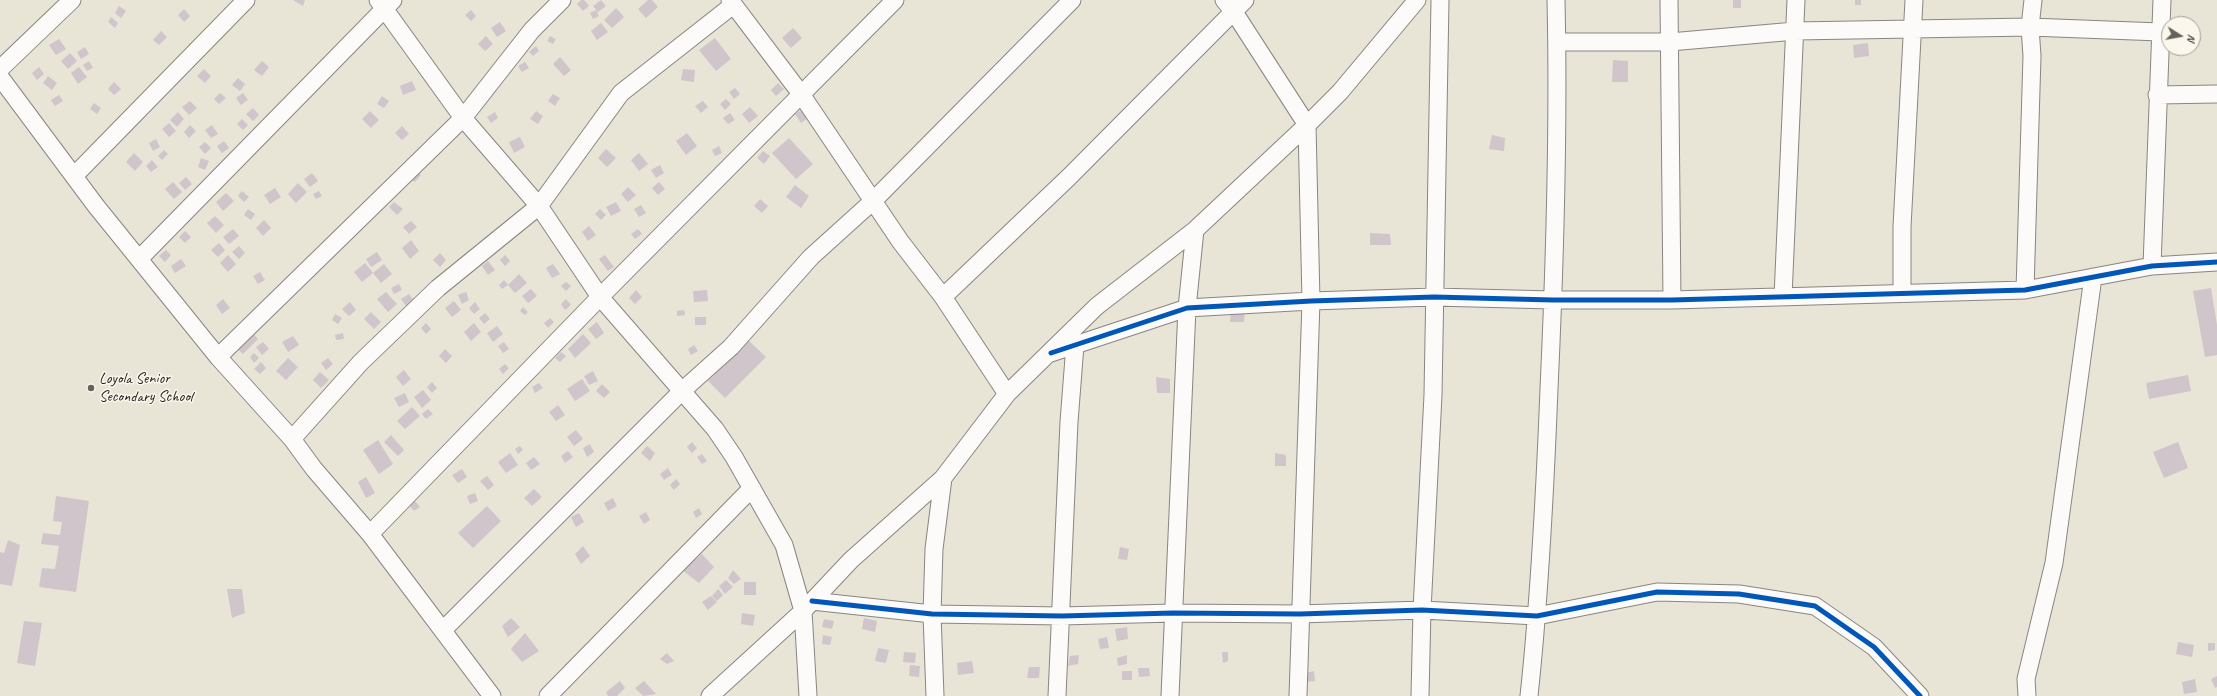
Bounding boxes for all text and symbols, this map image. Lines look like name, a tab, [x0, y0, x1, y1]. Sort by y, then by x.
north arrow	[2161, 16, 2201, 56]
text: N	[2184, 33, 2199, 43]
place label: Loyola Senior Secondary School	[99, 369, 193, 407]
marker: Loyola Senior Secondary School	[86, 383, 96, 393]

